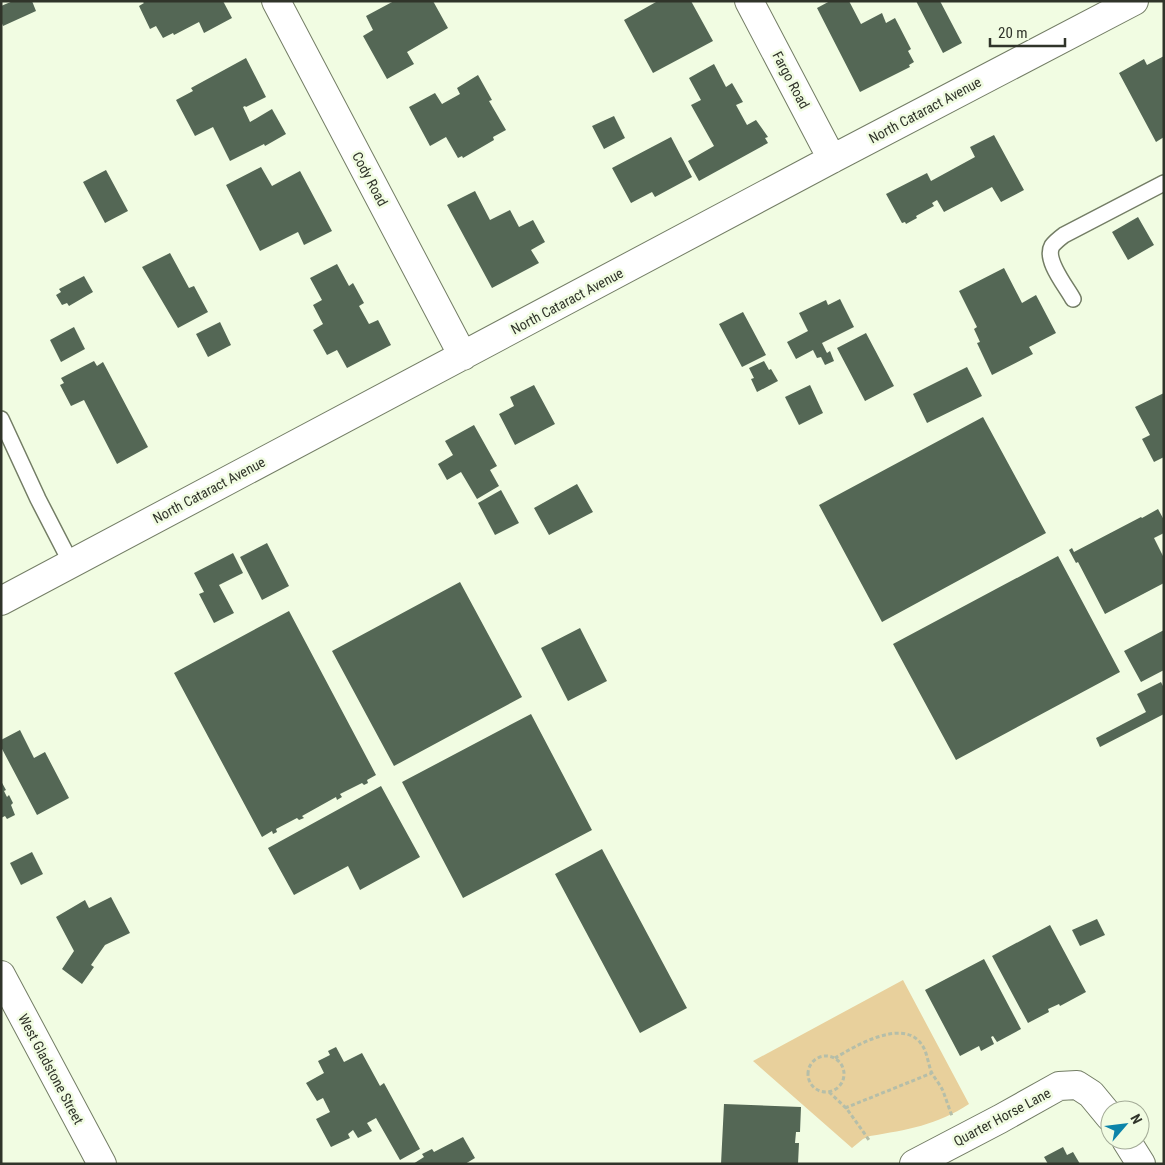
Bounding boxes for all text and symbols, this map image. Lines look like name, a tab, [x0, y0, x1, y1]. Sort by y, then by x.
scale bar	[990, 15, 1065, 47]
text: 20 m	[998, 24, 1028, 42]
street label: Fargo Road	[769, 49, 813, 111]
street label: North Cataract Avenue	[866, 73, 984, 146]
street label: Cody Road	[349, 149, 391, 209]
street label: North Cataract Avenue	[508, 264, 626, 337]
street label: North Cataract Avenue	[150, 453, 268, 526]
street label: West Gladstone Street	[15, 1011, 87, 1127]
street label: Quarter Horse Lane	[951, 1084, 1054, 1149]
north arrow	[1100, 1100, 1150, 1150]
text: N	[1127, 1111, 1146, 1126]

